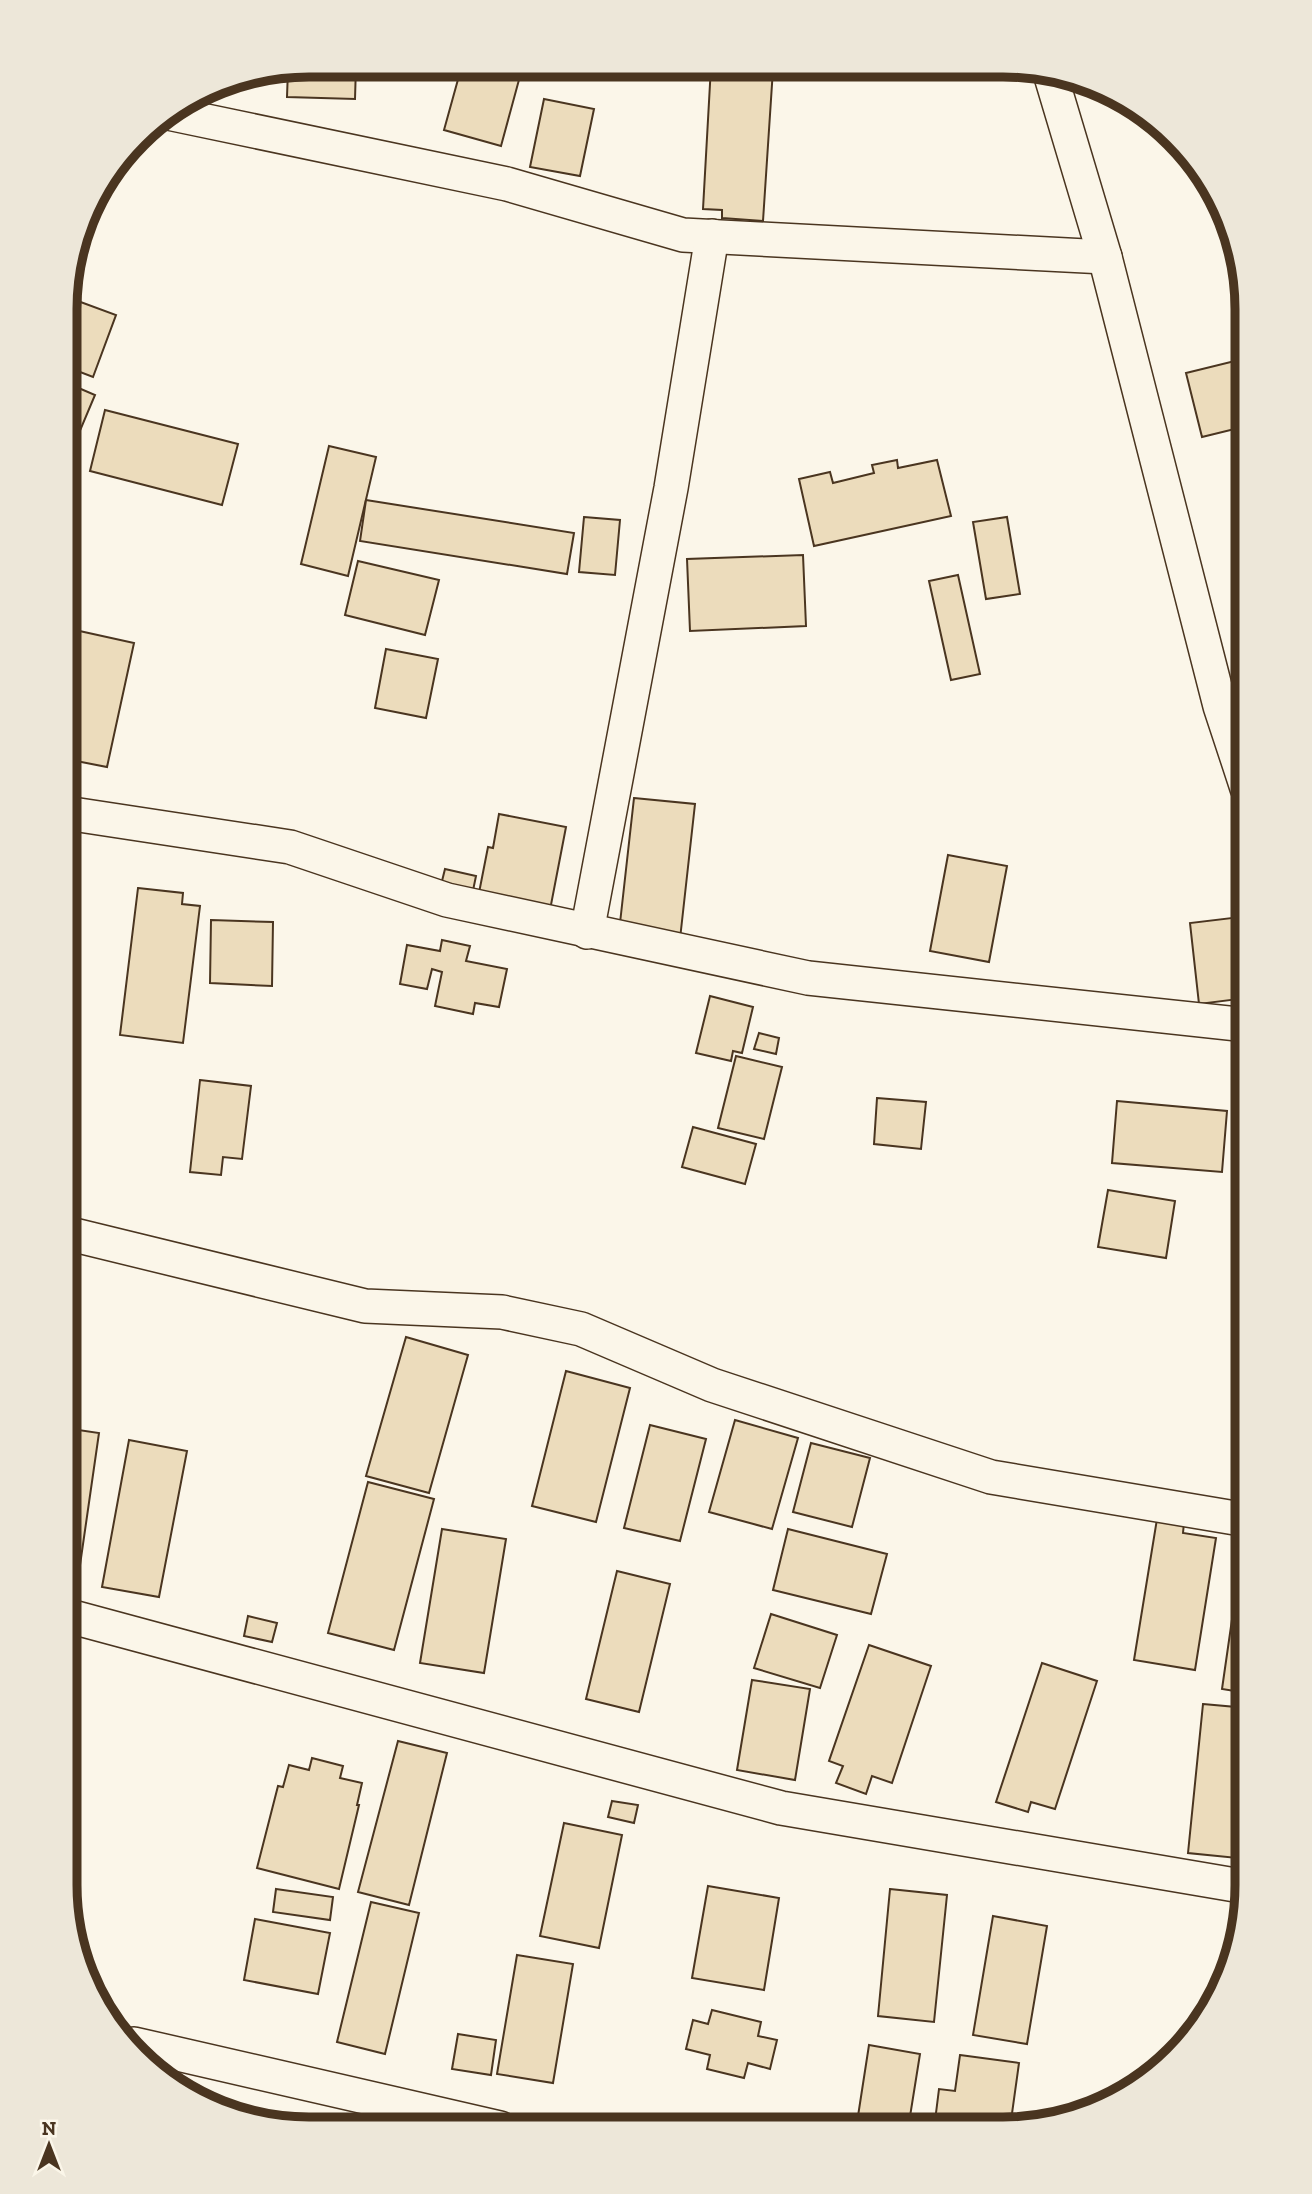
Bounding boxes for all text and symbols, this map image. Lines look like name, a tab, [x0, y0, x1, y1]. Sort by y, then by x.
north arrow	[14, 2110, 84, 2180]
text: N	[42, 2117, 56, 2140]

